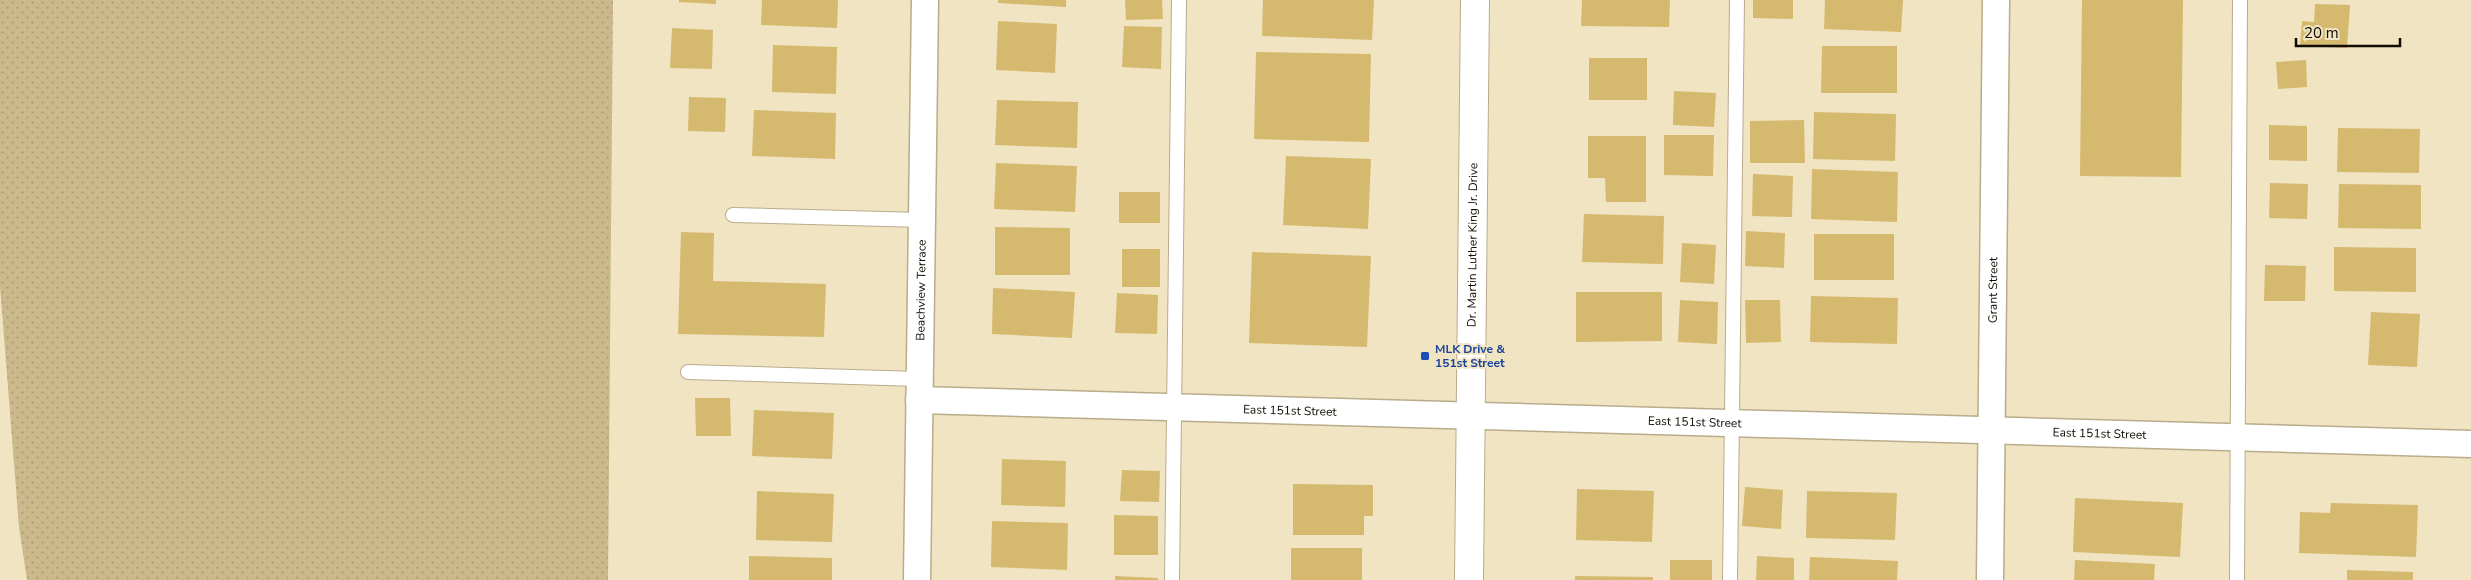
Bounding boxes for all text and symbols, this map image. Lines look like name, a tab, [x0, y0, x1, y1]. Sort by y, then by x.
scale bar	[2296, 15, 2400, 47]
text: 20 m	[2304, 23, 2339, 43]
street label: Dr. Martin Luther King Jr. Drive	[1464, 163, 1481, 327]
street label: Beachview Terrace	[912, 239, 930, 341]
street label: Grant Street	[1985, 256, 2001, 323]
place label: MLK Drive & 151st Street	[1435, 341, 1505, 371]
marker: MLK Drive & 151st Street	[1419, 350, 1431, 362]
street label: East 151st Street	[1243, 401, 1338, 420]
street label: East 151st Street	[1648, 413, 1743, 431]
street label: East 151st Street	[2052, 424, 2147, 443]

